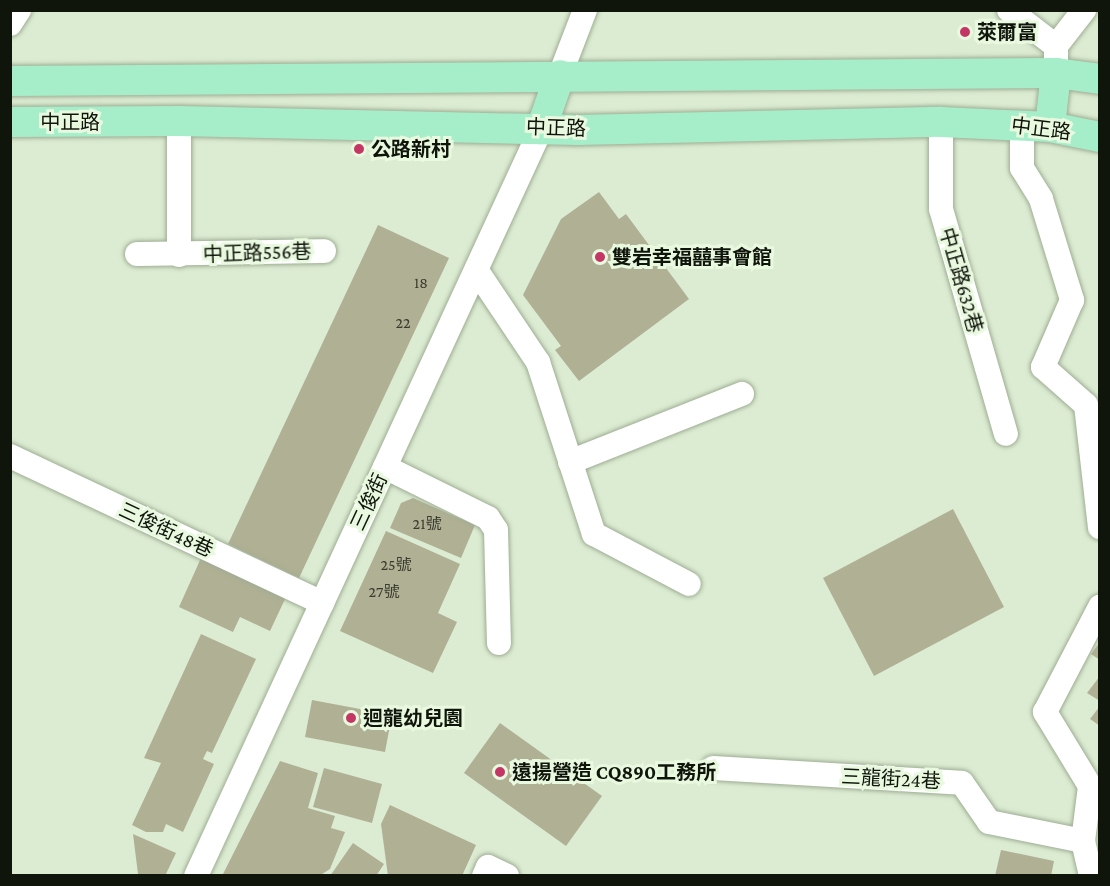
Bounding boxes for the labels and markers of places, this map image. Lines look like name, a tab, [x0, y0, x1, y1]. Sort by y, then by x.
place label: 萊爾富	[977, 20, 1037, 44]
marker: 萊爾富	[958, 25, 972, 39]
place label: 公路新村	[371, 137, 451, 161]
marker: 公路新村	[352, 142, 366, 156]
place label: 雙岩幸福囍事會館	[612, 245, 772, 269]
marker: 雙岩幸福囍事會館	[593, 250, 607, 264]
place label: 迴龍幼兒園	[363, 706, 463, 730]
marker: 迴龍幼兒園	[344, 711, 358, 725]
place label: 遠揚營造 CQ890工務所	[512, 760, 716, 784]
marker: 遠揚營造 CQ890工務所	[493, 765, 507, 779]

